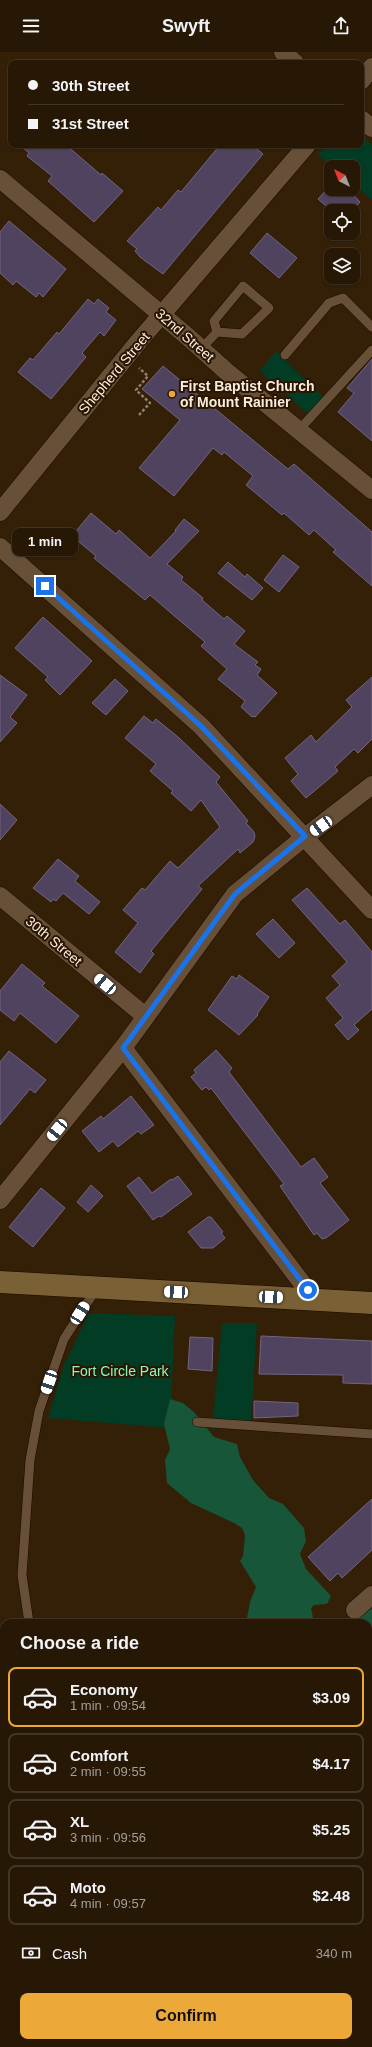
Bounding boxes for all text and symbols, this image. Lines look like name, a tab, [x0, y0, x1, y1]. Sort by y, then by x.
icon: menu	[20, 15, 42, 37]
icon: share	[330, 15, 352, 37]
text: Swyft	[162, 16, 210, 36]
text: 30th Street	[52, 77, 130, 94]
text: 31st Street	[52, 115, 129, 132]
north arrow	[324, 160, 360, 196]
map controls	[324, 160, 360, 284]
button: locate	[324, 204, 360, 240]
button: layers	[324, 248, 360, 284]
street label: 32nd Street	[152, 305, 218, 365]
street label: Shepherd Street	[75, 329, 153, 417]
place label: First Baptist Church of Mount Rainier	[180, 378, 315, 410]
marker: First Baptist Church of Mount Rainier	[167, 389, 177, 399]
callout: 1 min	[12, 528, 78, 556]
text: 1 min	[28, 534, 62, 549]
route end	[36, 577, 54, 595]
car	[308, 814, 334, 838]
street label: 30th Street	[23, 913, 85, 969]
car	[92, 972, 118, 996]
car	[45, 1117, 69, 1143]
route start	[299, 1281, 317, 1299]
car	[164, 1285, 188, 1299]
car	[259, 1290, 283, 1304]
car	[69, 1300, 91, 1326]
park label: Fort Circle Park	[71, 1363, 170, 1379]
car	[39, 1369, 59, 1395]
text: Choose a ride	[20, 1633, 139, 1653]
icon: car	[22, 1679, 58, 1715]
text: Economy	[70, 1681, 138, 1698]
text: $3.09	[312, 1689, 350, 1706]
text: 1 min · 09:54	[70, 1698, 146, 1713]
icon: car	[22, 1745, 58, 1781]
text: Comfort	[70, 1747, 128, 1764]
text: $4.17	[312, 1755, 350, 1772]
text: 2 min · 09:55	[70, 1764, 146, 1779]
icon: car	[22, 1811, 58, 1847]
text: XL	[70, 1813, 89, 1830]
text: $5.25	[312, 1821, 350, 1838]
text: 3 min · 09:56	[70, 1830, 146, 1845]
icon: car	[22, 1877, 58, 1913]
text: Moto	[70, 1879, 106, 1896]
text: $2.48	[312, 1887, 350, 1904]
text: 4 min · 09:57	[70, 1896, 146, 1911]
icon: cash	[20, 1942, 42, 1964]
text: Cash	[52, 1945, 87, 1962]
text: 340 m	[316, 1946, 352, 1961]
button: Confirm	[20, 1993, 352, 2039]

